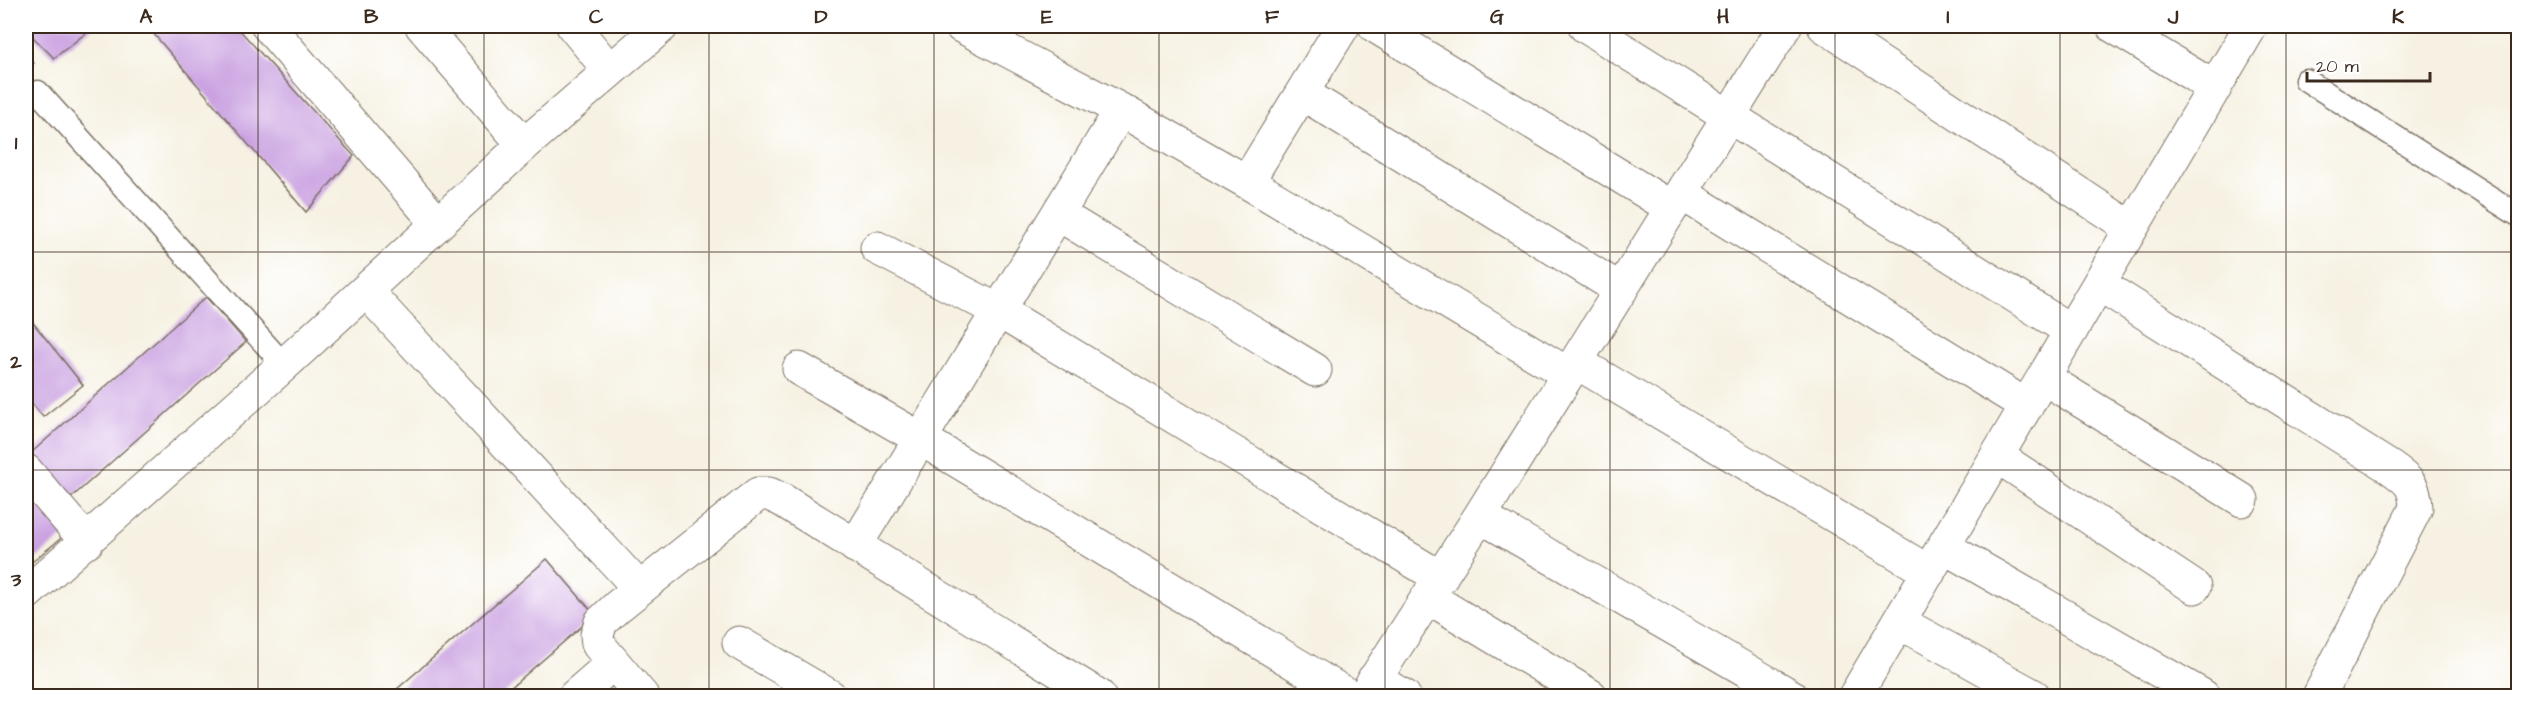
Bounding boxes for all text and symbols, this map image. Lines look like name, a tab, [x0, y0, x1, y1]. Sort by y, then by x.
text: A	[140, 3, 153, 31]
text: B	[364, 3, 379, 31]
text: C	[589, 3, 604, 31]
text: D	[815, 3, 828, 31]
text: E	[1041, 3, 1053, 31]
text: F	[1265, 3, 1280, 31]
text: G	[1490, 3, 1504, 31]
text: H	[1717, 3, 1729, 31]
text: I	[1946, 3, 1950, 31]
text: J	[2167, 3, 2179, 31]
text: K	[2392, 3, 2405, 31]
scale bar	[2307, 45, 2430, 83]
text: 20 m	[2316, 54, 2359, 79]
text: 1	[15, 129, 18, 157]
text: 2	[9, 348, 22, 376]
text: 3	[10, 566, 22, 594]

